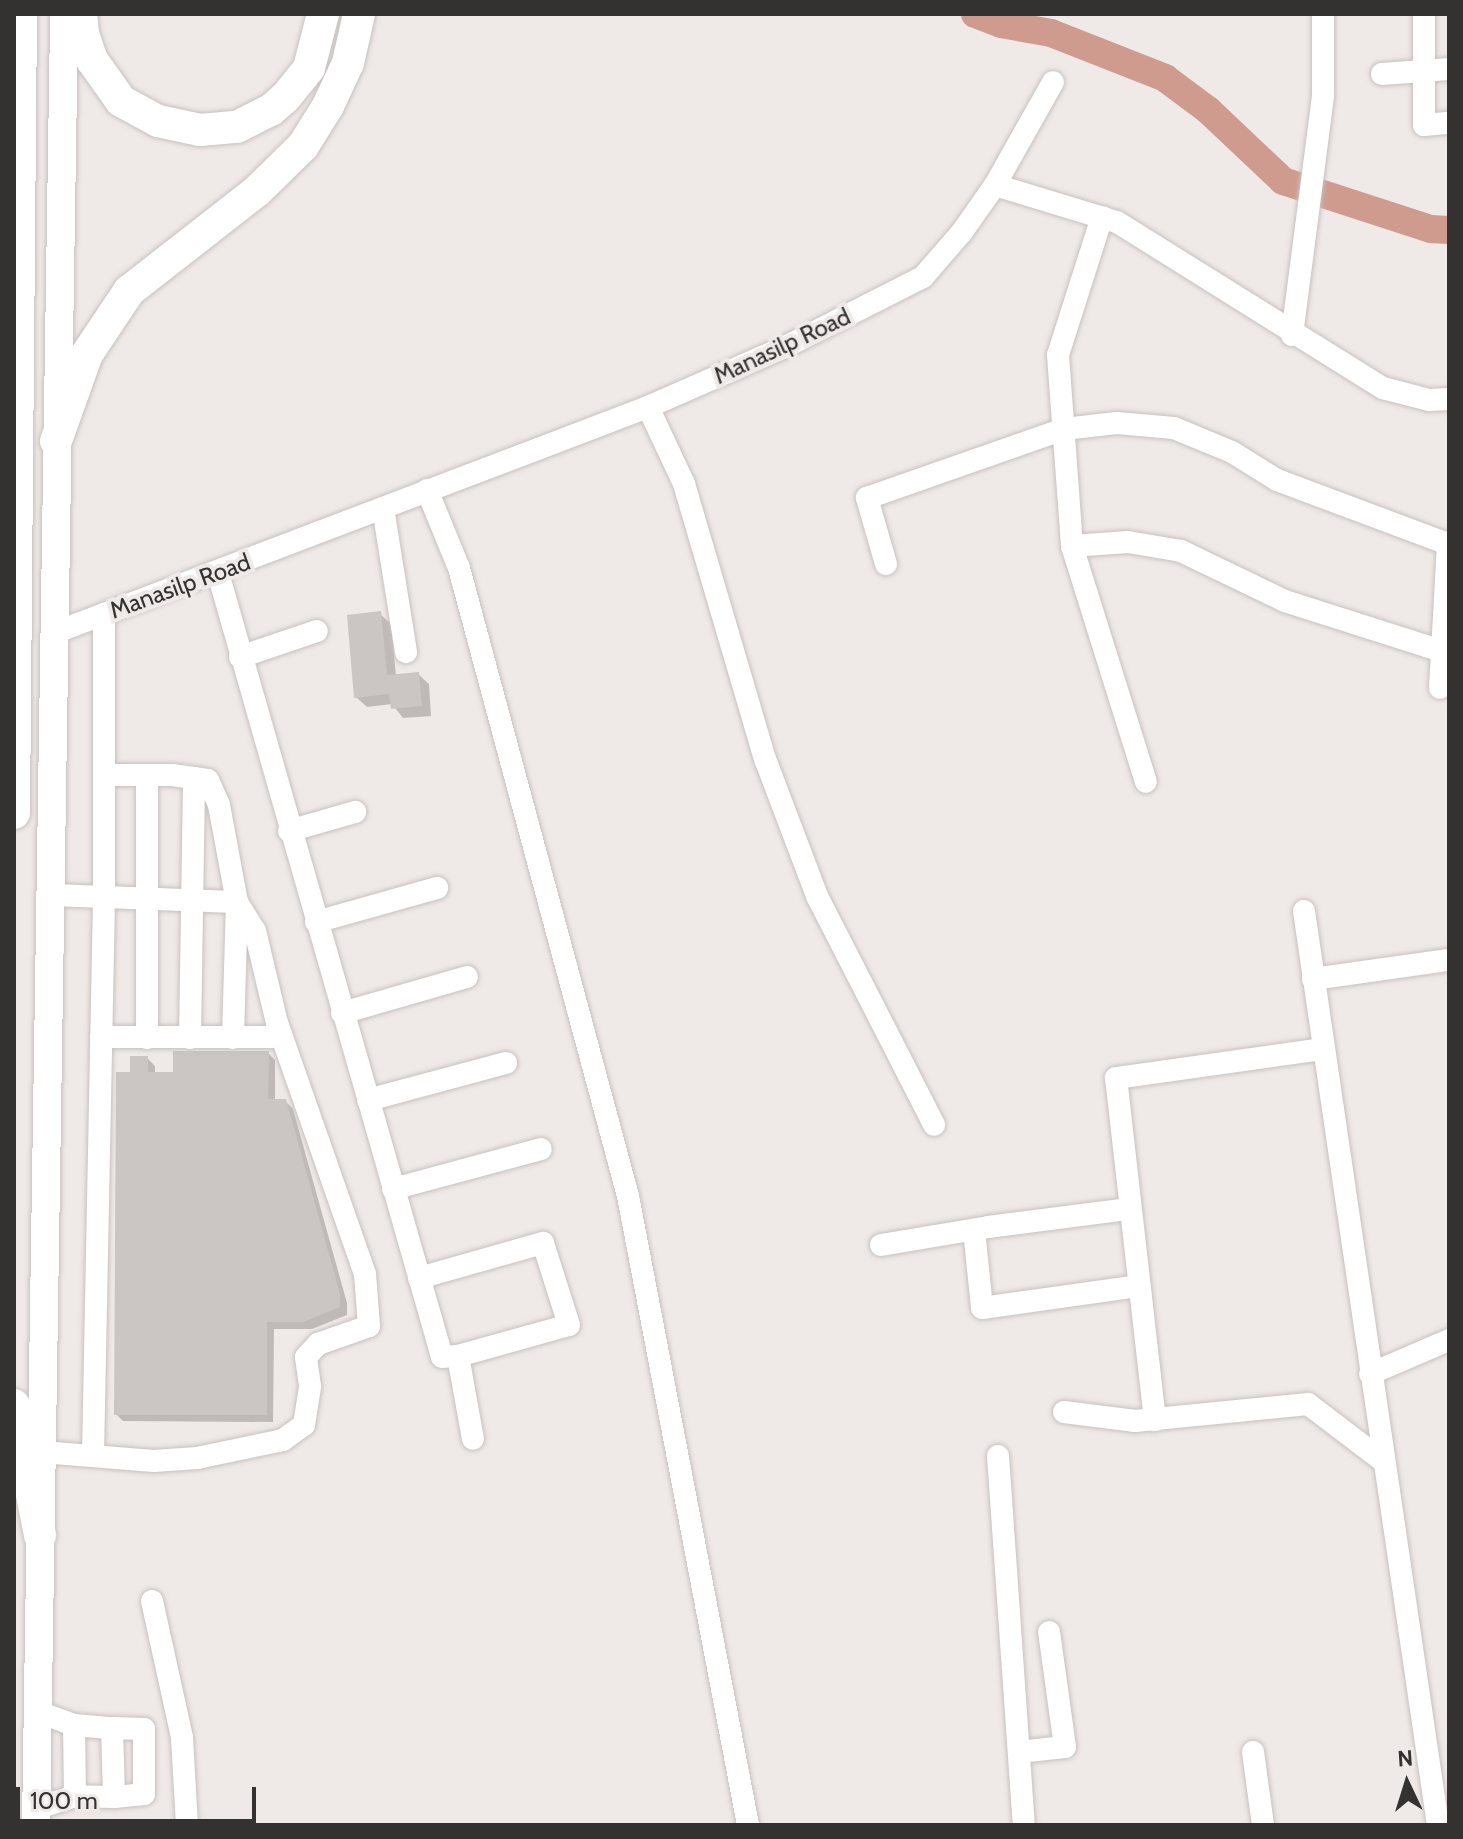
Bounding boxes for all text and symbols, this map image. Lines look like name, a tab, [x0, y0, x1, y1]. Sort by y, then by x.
street label: Manasilp Road	[709, 302, 855, 390]
street label: Manasilp Road	[106, 547, 254, 625]
north arrow	[1367, 1743, 1447, 1823]
text: N	[1397, 1745, 1414, 1773]
scale bar	[20, 1771, 260, 1821]
text: 100 m	[30, 1786, 98, 1815]

